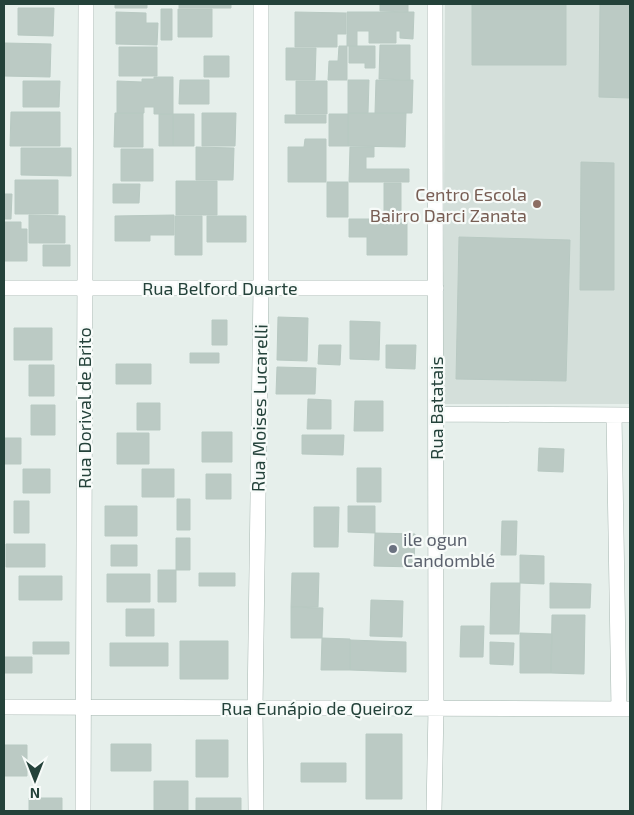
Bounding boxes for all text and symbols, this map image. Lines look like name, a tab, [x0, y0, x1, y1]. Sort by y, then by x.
place label: Centro Escola Bairro Darci Zanata	[370, 183, 527, 226]
marker: Centro Escola Bairro Darci Zanata	[531, 198, 543, 210]
street label: Rua Belford Duarte	[142, 277, 298, 299]
street label: Rua Moises Lucarelli	[247, 324, 271, 492]
street label: Rua Dorival de Brito	[73, 327, 95, 489]
street label: Rua Batatais	[425, 356, 447, 460]
place label: ile ogun Candomblé	[403, 528, 495, 571]
marker: ile ogun Candomblé	[387, 543, 399, 555]
street label: Rua Eunápio de Queiroz	[221, 697, 413, 719]
north arrow	[10, 755, 60, 805]
text: N	[30, 785, 40, 802]

